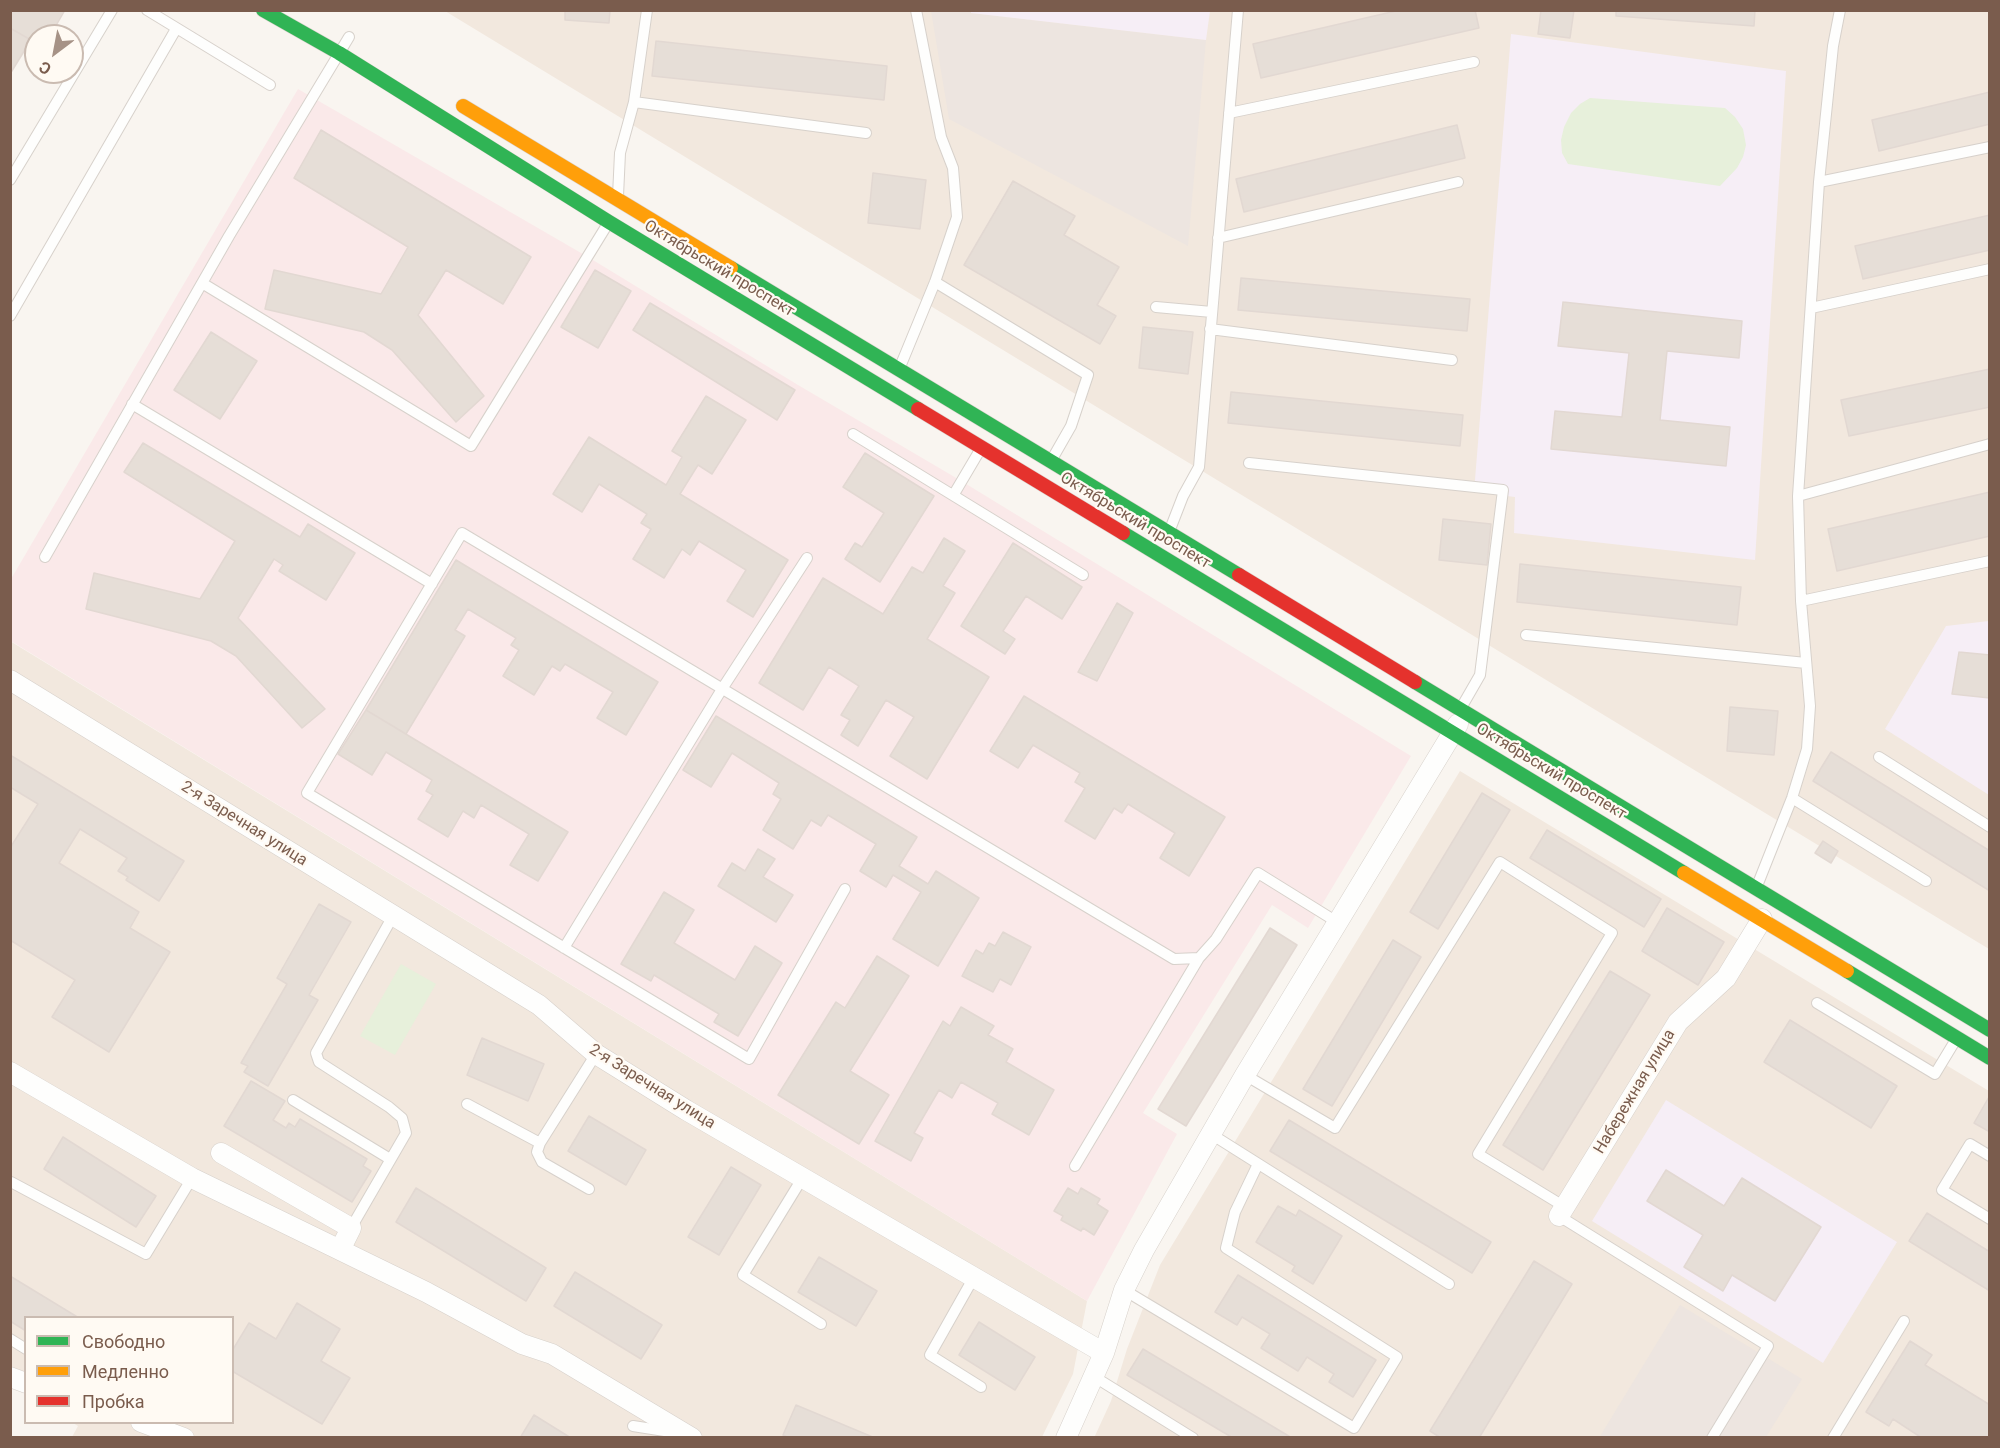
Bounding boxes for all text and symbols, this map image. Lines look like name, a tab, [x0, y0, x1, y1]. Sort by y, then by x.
north arrow	[24, 24, 84, 84]
text: С	[36, 57, 55, 79]
street label: Октябрьский проспект	[640, 217, 798, 321]
street label: Октябрьский проспект	[1056, 469, 1214, 573]
street label: Октябрьский проспект	[1472, 720, 1630, 824]
street label: 2-я Заречная улица	[177, 777, 311, 871]
street label: Набережная улица	[1590, 1026, 1680, 1158]
street label: 2-я Заречная улица	[585, 1040, 719, 1134]
legend	[24, 1316, 234, 1424]
text: Свободно	[82, 1331, 165, 1352]
text: Медленно	[82, 1361, 169, 1382]
text: Пробка	[82, 1391, 145, 1412]

